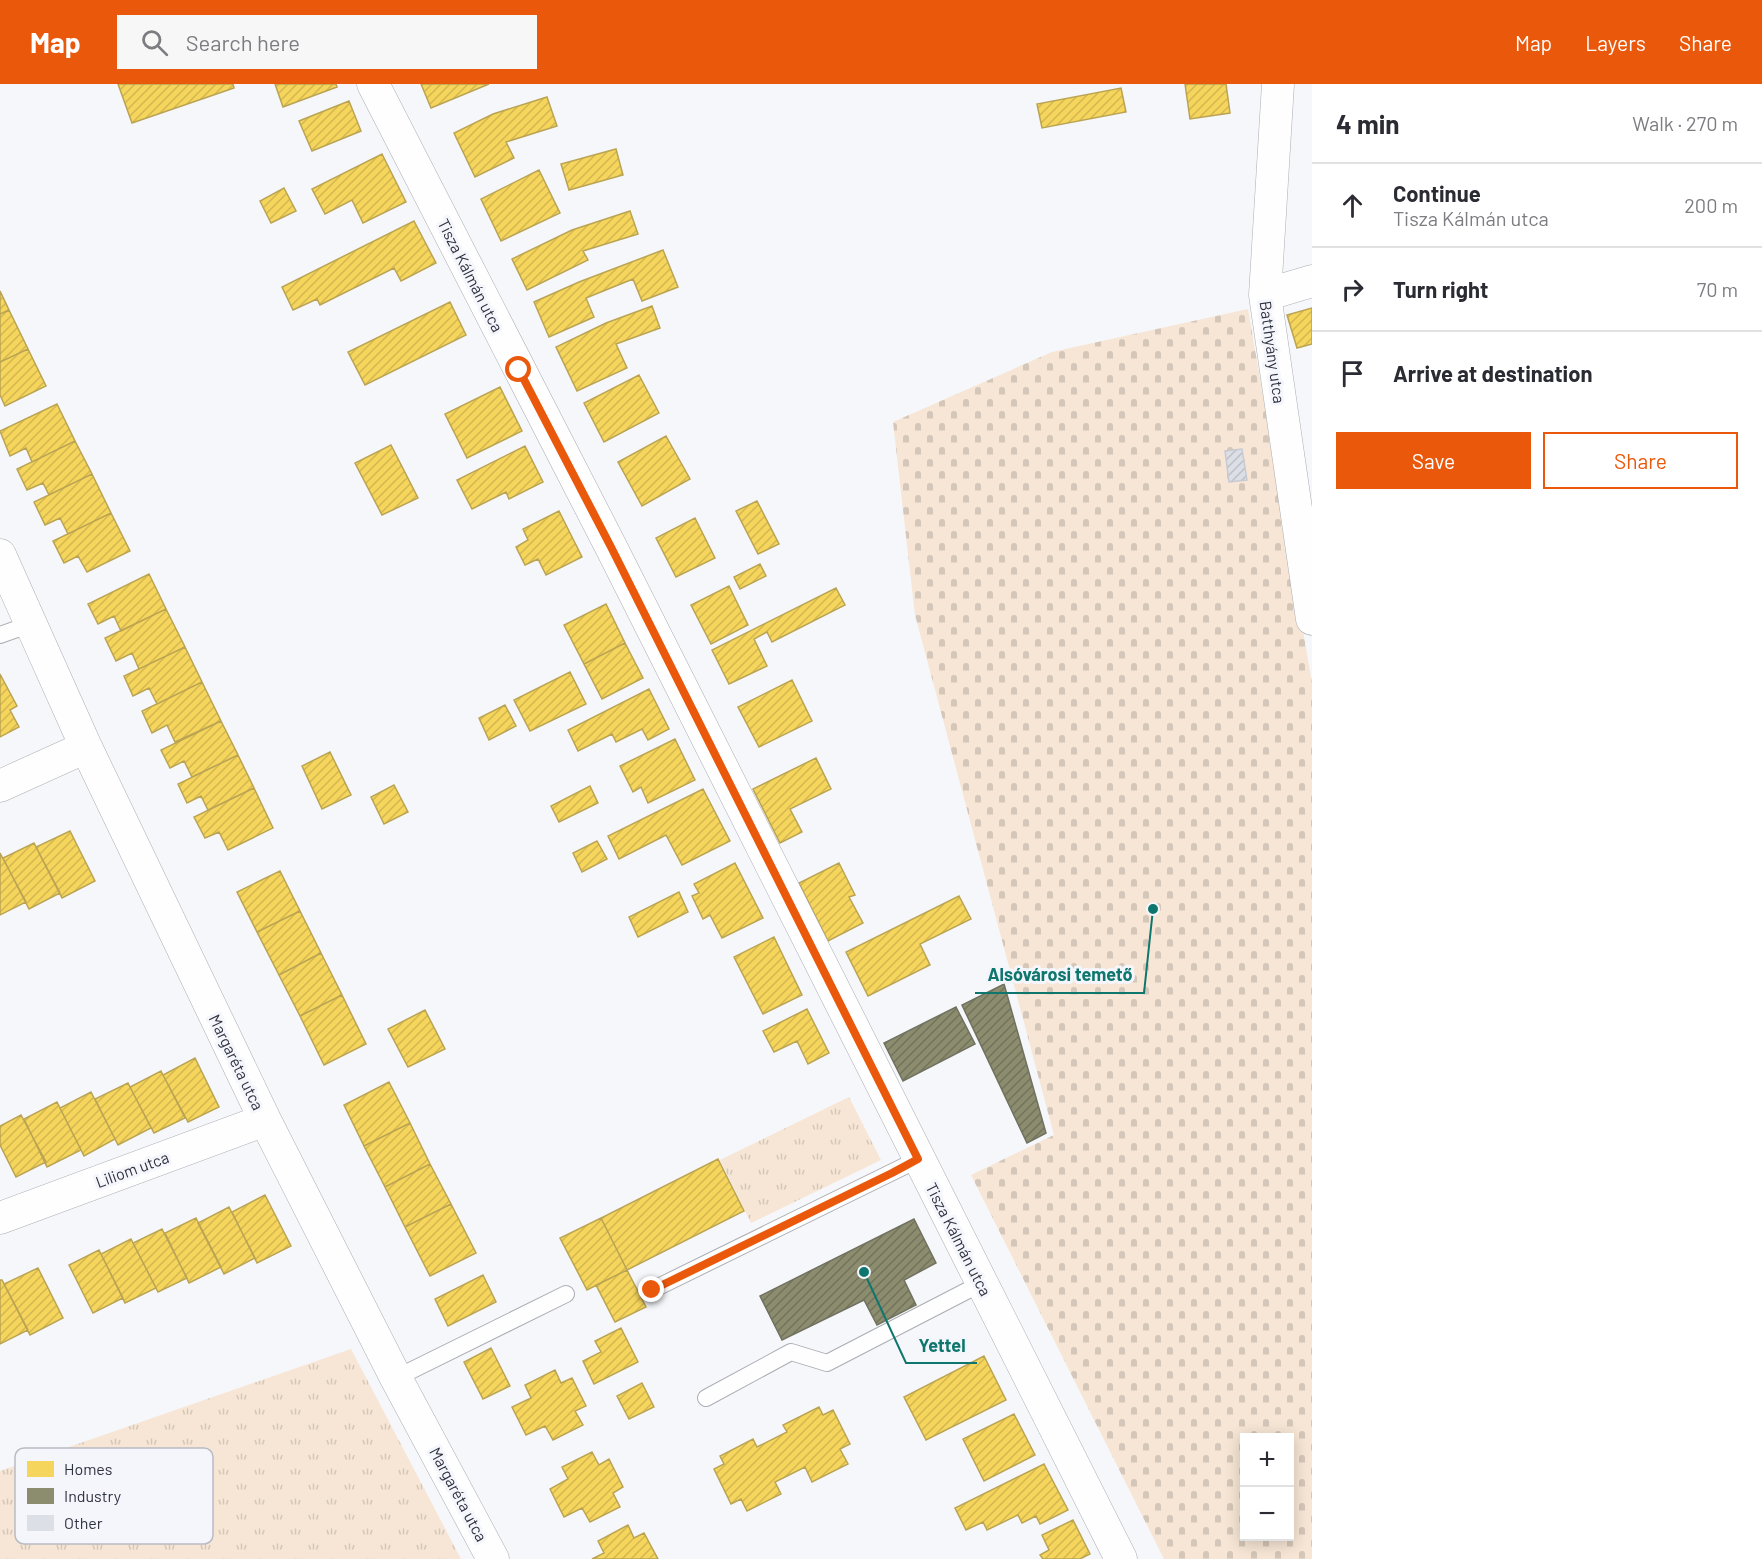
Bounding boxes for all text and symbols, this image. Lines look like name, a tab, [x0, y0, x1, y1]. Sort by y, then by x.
search box	[117, 15, 537, 69]
text: Map	[30, 25, 81, 59]
icon: search	[138, 26, 171, 59]
text: Search here	[186, 29, 300, 55]
text: Map	[1515, 30, 1552, 55]
text: Layers	[1585, 30, 1646, 55]
text: Share	[1679, 30, 1732, 55]
text: 4 min	[1336, 108, 1400, 139]
text: Walk · 270 m	[1632, 111, 1738, 135]
text: Continue	[1393, 180, 1481, 206]
icon: ahead	[1336, 189, 1369, 222]
text: 200 m	[1684, 193, 1738, 217]
text: Tisza Kálmán utca	[1393, 206, 1549, 230]
street label: Tisza Kálmán utca	[434, 215, 508, 335]
icon: right	[1336, 273, 1369, 306]
text: Turn right	[1393, 276, 1488, 302]
text: 70 m	[1697, 277, 1738, 301]
street label: Batthyány utca	[1256, 300, 1290, 404]
route start	[505, 356, 531, 382]
icon: arrive	[1336, 357, 1369, 390]
text: Arrive at destination	[1393, 360, 1592, 386]
button: Save	[1336, 432, 1531, 489]
button: Share	[1543, 432, 1738, 489]
callout: Alsóvárosi temető	[975, 957, 1144, 993]
text: Alsóvárosi temető	[988, 963, 1133, 985]
street label: Margaréta utca	[206, 1011, 268, 1113]
street label: Liliom utca	[93, 1147, 171, 1191]
street label: Tisza Kálmán utca	[922, 1179, 996, 1299]
route end	[638, 1276, 664, 1302]
callout: Yettel	[906, 1327, 977, 1363]
text: Yettel	[918, 1334, 966, 1356]
map controls	[1240, 1433, 1294, 1541]
button: +	[1240, 1433, 1294, 1487]
street label: Margaréta utca	[426, 1444, 492, 1544]
legend	[15, 1448, 213, 1544]
text: Homes	[64, 1459, 112, 1478]
text: Industry	[64, 1486, 122, 1505]
button: −	[1240, 1487, 1294, 1541]
text: Other	[64, 1513, 103, 1532]

